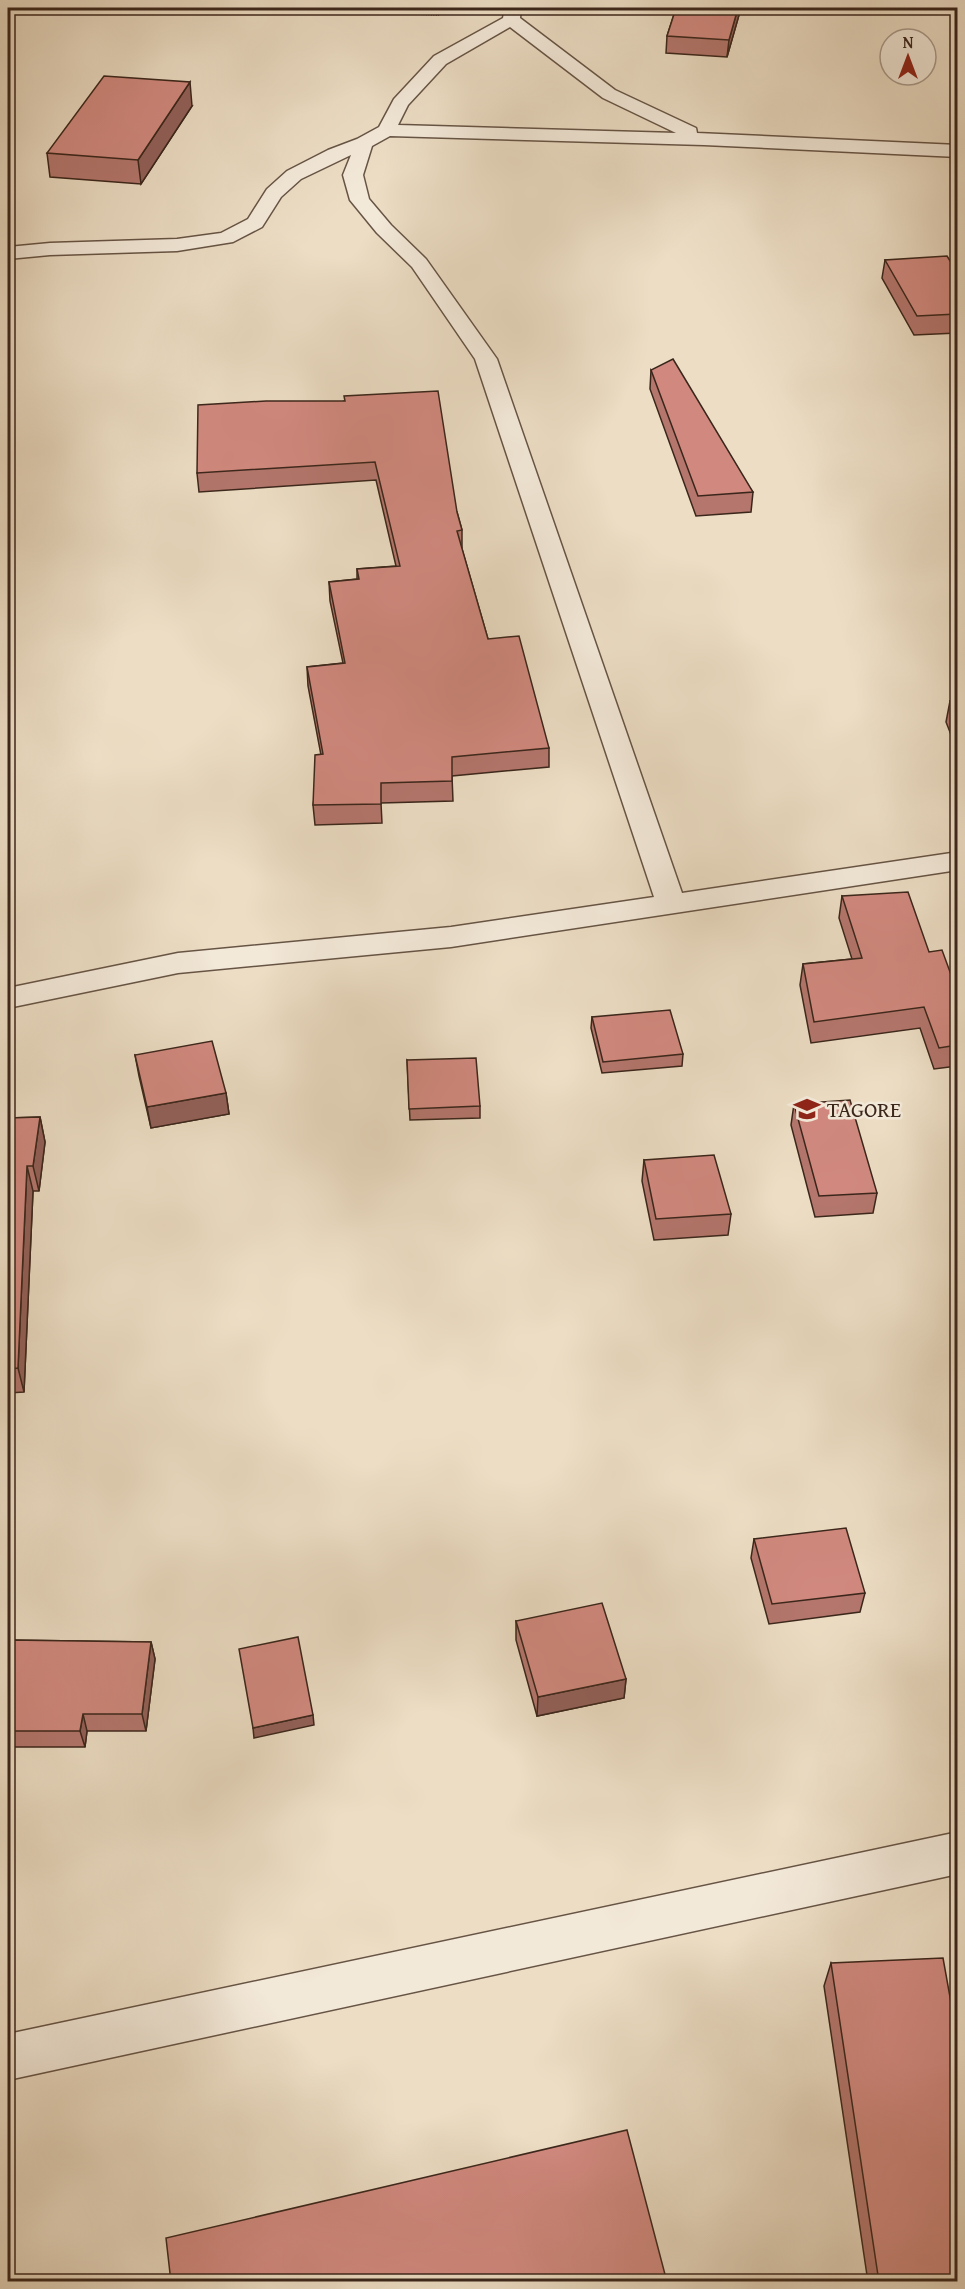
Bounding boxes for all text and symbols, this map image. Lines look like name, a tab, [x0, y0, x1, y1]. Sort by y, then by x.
north arrow	[878, 27, 938, 87]
text: N	[903, 30, 914, 54]
place label: TAGORE	[827, 1093, 901, 1125]
school or university icon: TAGORE	[792, 1094, 822, 1124]

